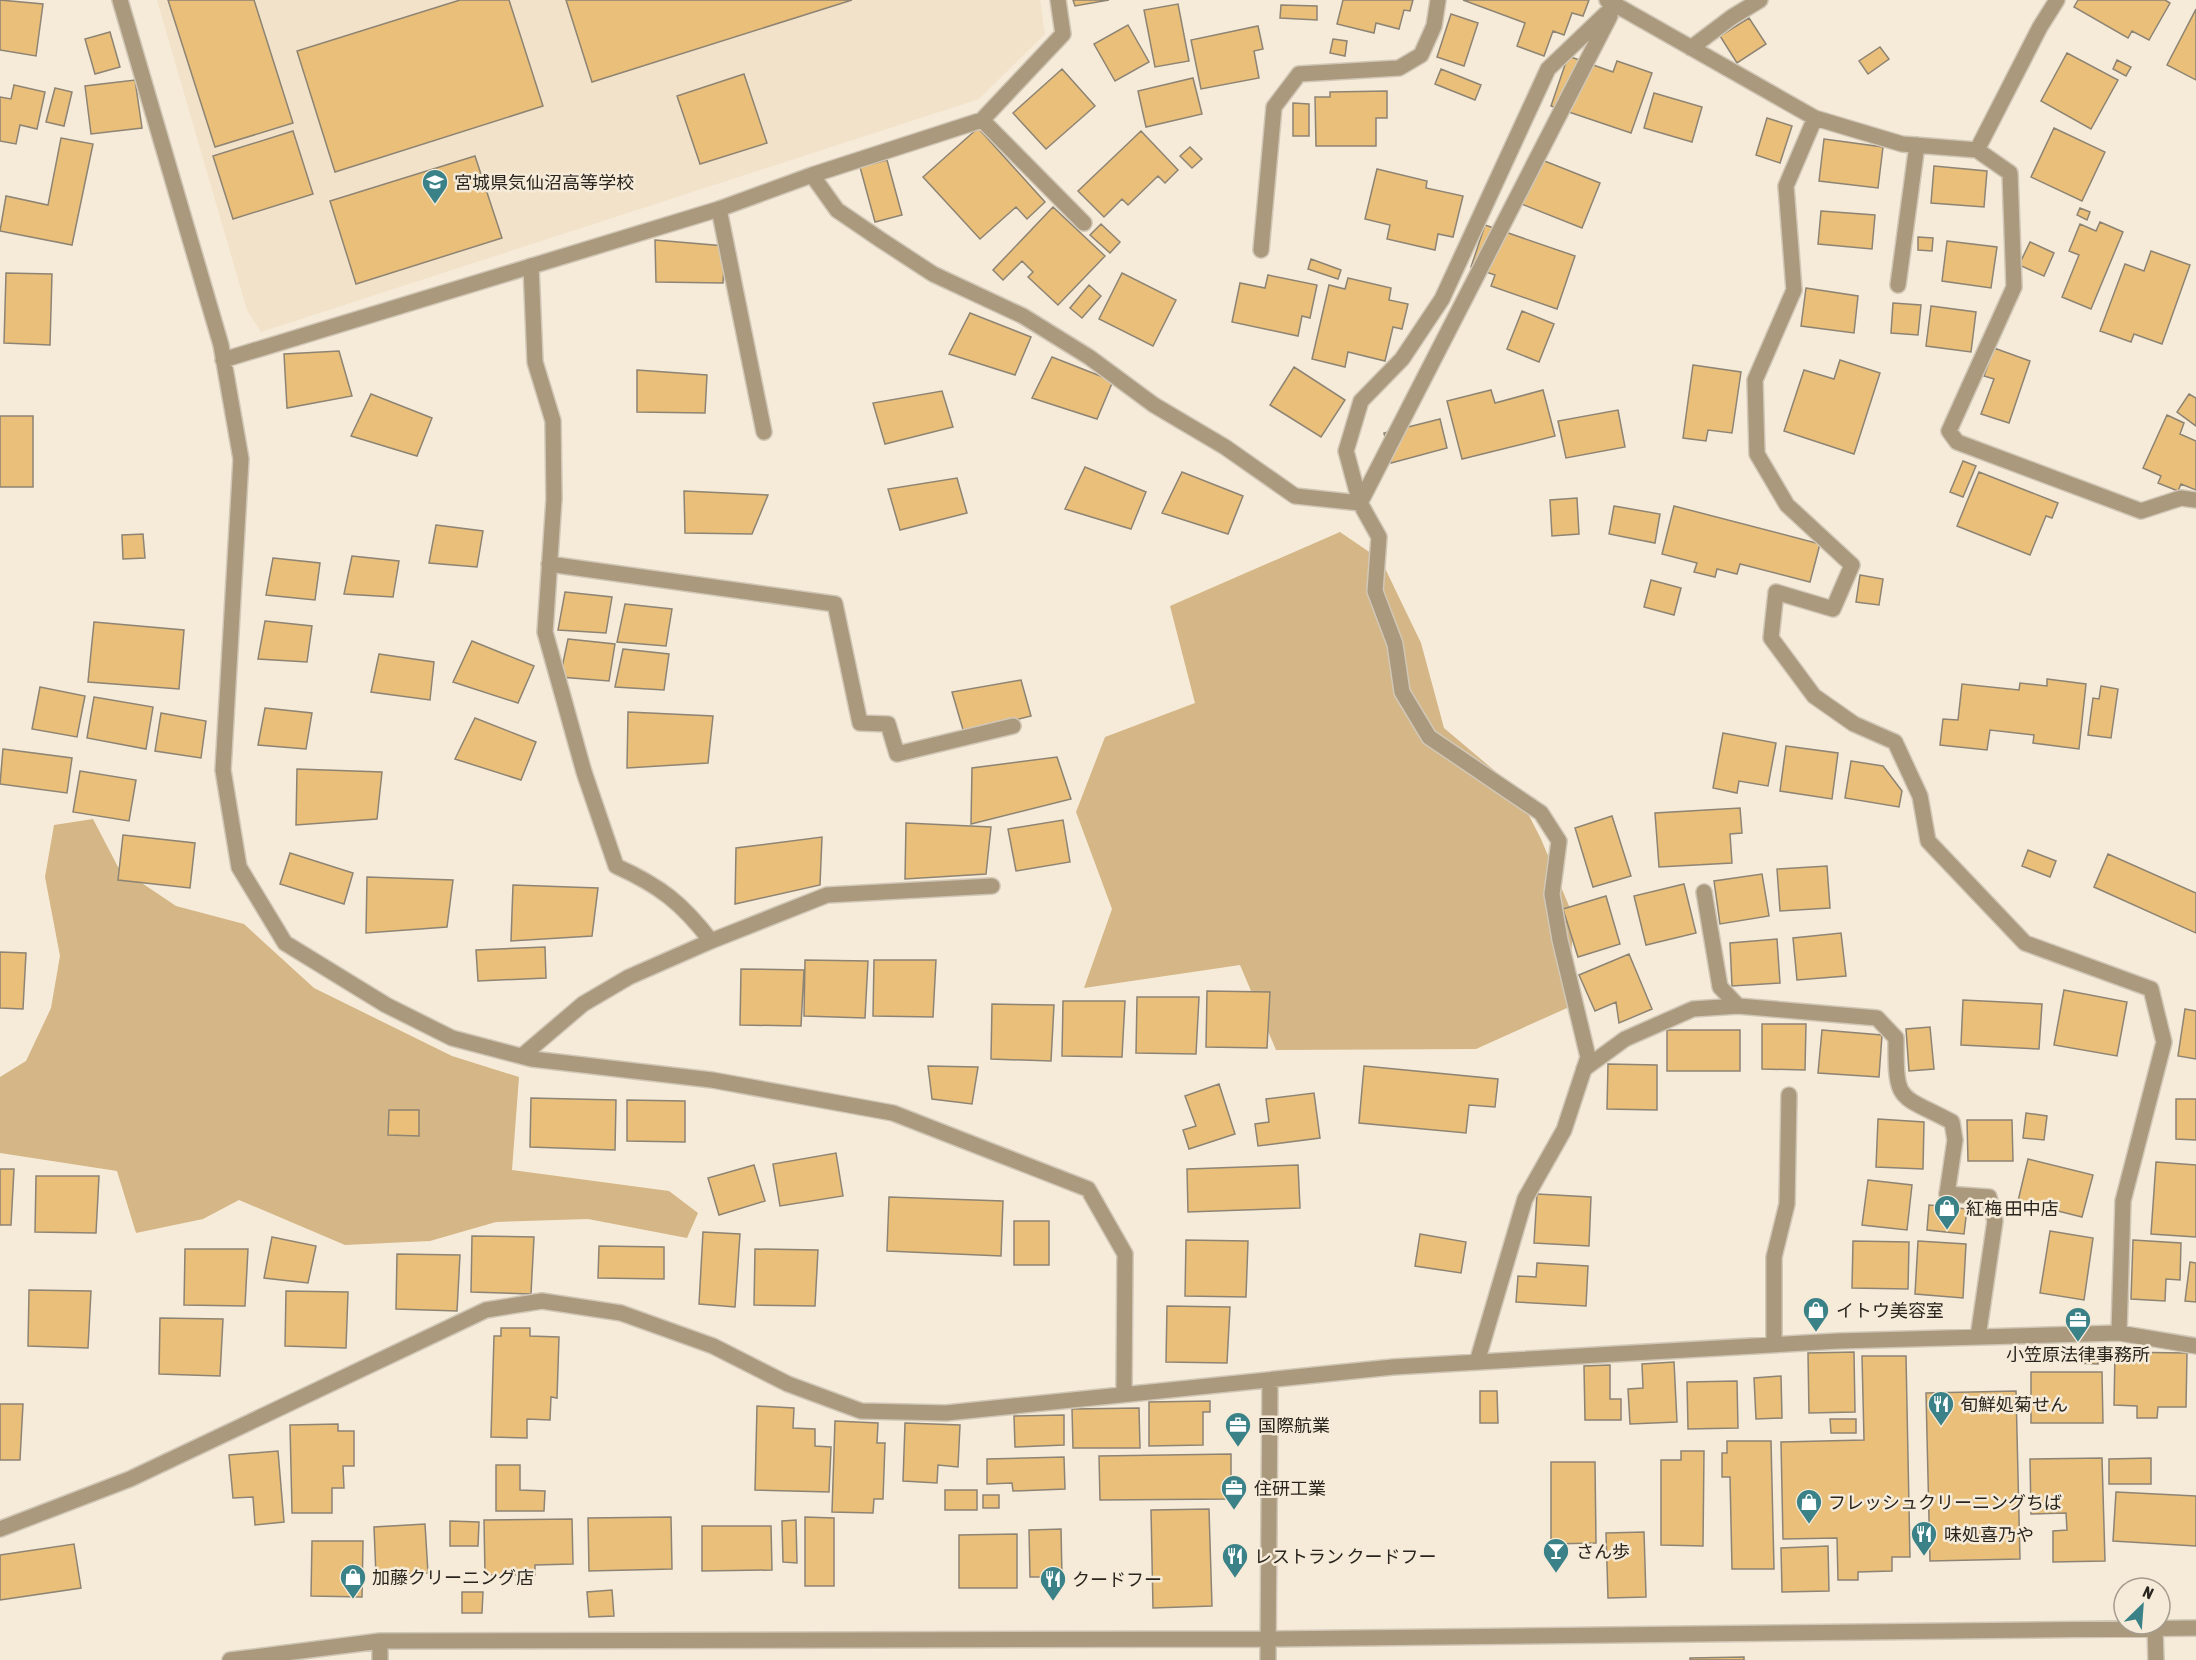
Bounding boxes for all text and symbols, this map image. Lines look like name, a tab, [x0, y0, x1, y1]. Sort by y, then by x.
school or university icon: 宮城県気仙沼高等学校	[420, 167, 450, 205]
place label: 宮城県気仙沼高等学校	[454, 172, 634, 193]
shop icon: 紅梅 田中店	[1932, 1193, 1962, 1231]
place label: 紅梅 田中店	[1966, 1198, 2058, 1219]
shop icon: イトウ美容室	[1801, 1295, 1831, 1333]
place label: イトウ美容室	[1836, 1300, 1944, 1321]
office icon: 小笠原法律事務所	[2063, 1305, 2093, 1343]
place label: 小笠原法律事務所	[2006, 1344, 2150, 1365]
restaurant icon: 旬鮮処菊せん	[1926, 1389, 1956, 1427]
place label: 旬鮮処菊せん	[1960, 1394, 2068, 1415]
office icon: 国際航業	[1223, 1410, 1253, 1448]
place label: 国際航業	[1258, 1415, 1330, 1436]
office icon: 住研工業	[1219, 1473, 1249, 1511]
place label: 住研工業	[1254, 1478, 1326, 1499]
shop icon: フレッシュクリーニングちば	[1794, 1487, 1824, 1525]
place label: フレッシュクリーニングちば	[1828, 1492, 2062, 1513]
restaurant icon: 味処喜乃や	[1909, 1519, 1939, 1557]
place label: 味処喜乃や	[1944, 1524, 2034, 1545]
bar icon: さん歩	[1541, 1536, 1571, 1574]
restaurant icon: レストラン クードフー	[1220, 1541, 1250, 1579]
place label: さん歩	[1576, 1541, 1630, 1562]
place label: レストラン クードフー	[1254, 1546, 1436, 1567]
shop icon: 加藤クリーニング店	[338, 1562, 368, 1600]
restaurant icon: クードフー	[1038, 1564, 1068, 1602]
place label: 加藤クリーニング店	[372, 1567, 534, 1588]
place label: クードフー	[1072, 1569, 1162, 1590]
north arrow	[2112, 1576, 2172, 1636]
text: N	[2140, 1582, 2156, 1603]

